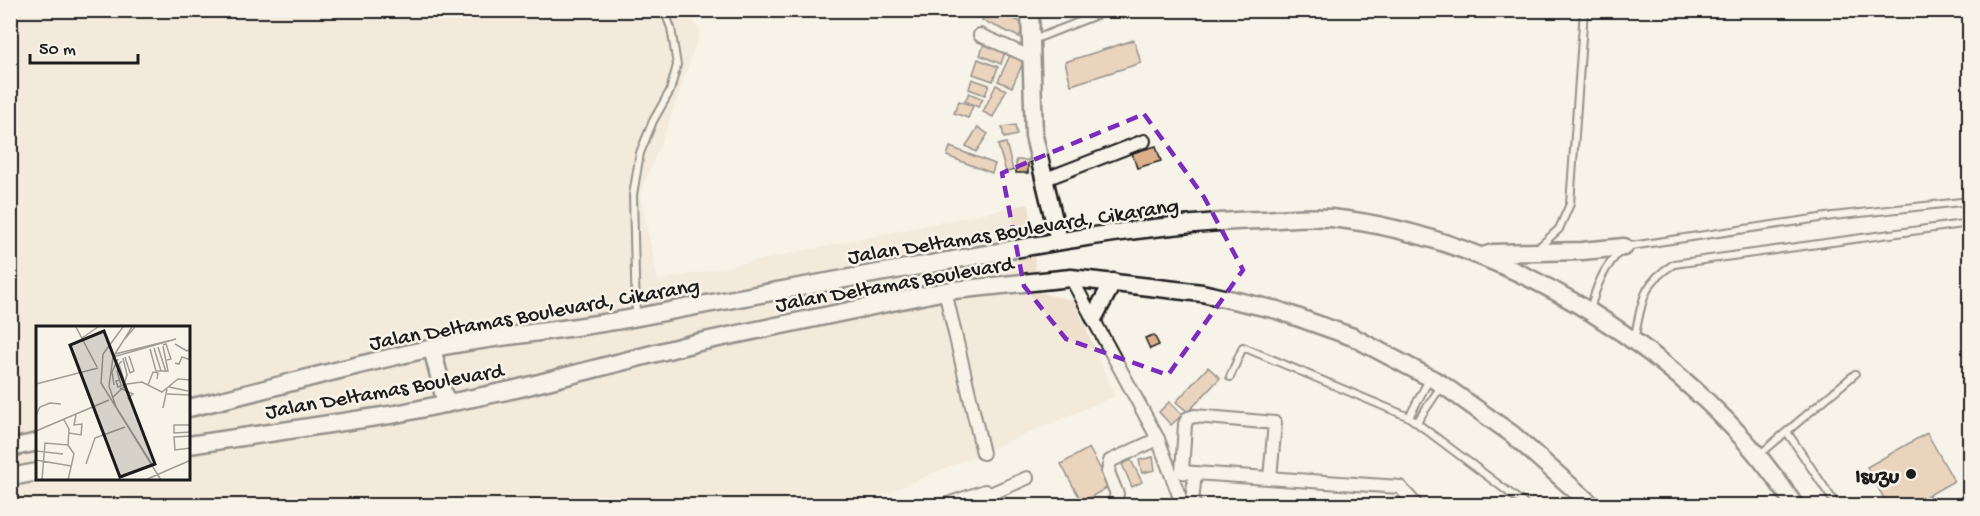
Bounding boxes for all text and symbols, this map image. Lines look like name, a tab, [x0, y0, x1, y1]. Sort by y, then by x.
scale bar	[30, 27, 138, 65]
text: 50 m	[39, 40, 76, 61]
street label: Jalan Deltamas Boulevard, Cikarang	[846, 194, 1181, 272]
street label: Jalan Deltamas Boulevard	[774, 252, 1018, 320]
street label: Jalan Deltamas Boulevard, Cikarang	[367, 274, 702, 358]
inset map	[36, 326, 190, 480]
street label: Jalan Deltamas Boulevard	[264, 359, 508, 427]
place label: Isuzu	[1855, 465, 1900, 491]
marker: Isuzu	[1904, 467, 1918, 481]

